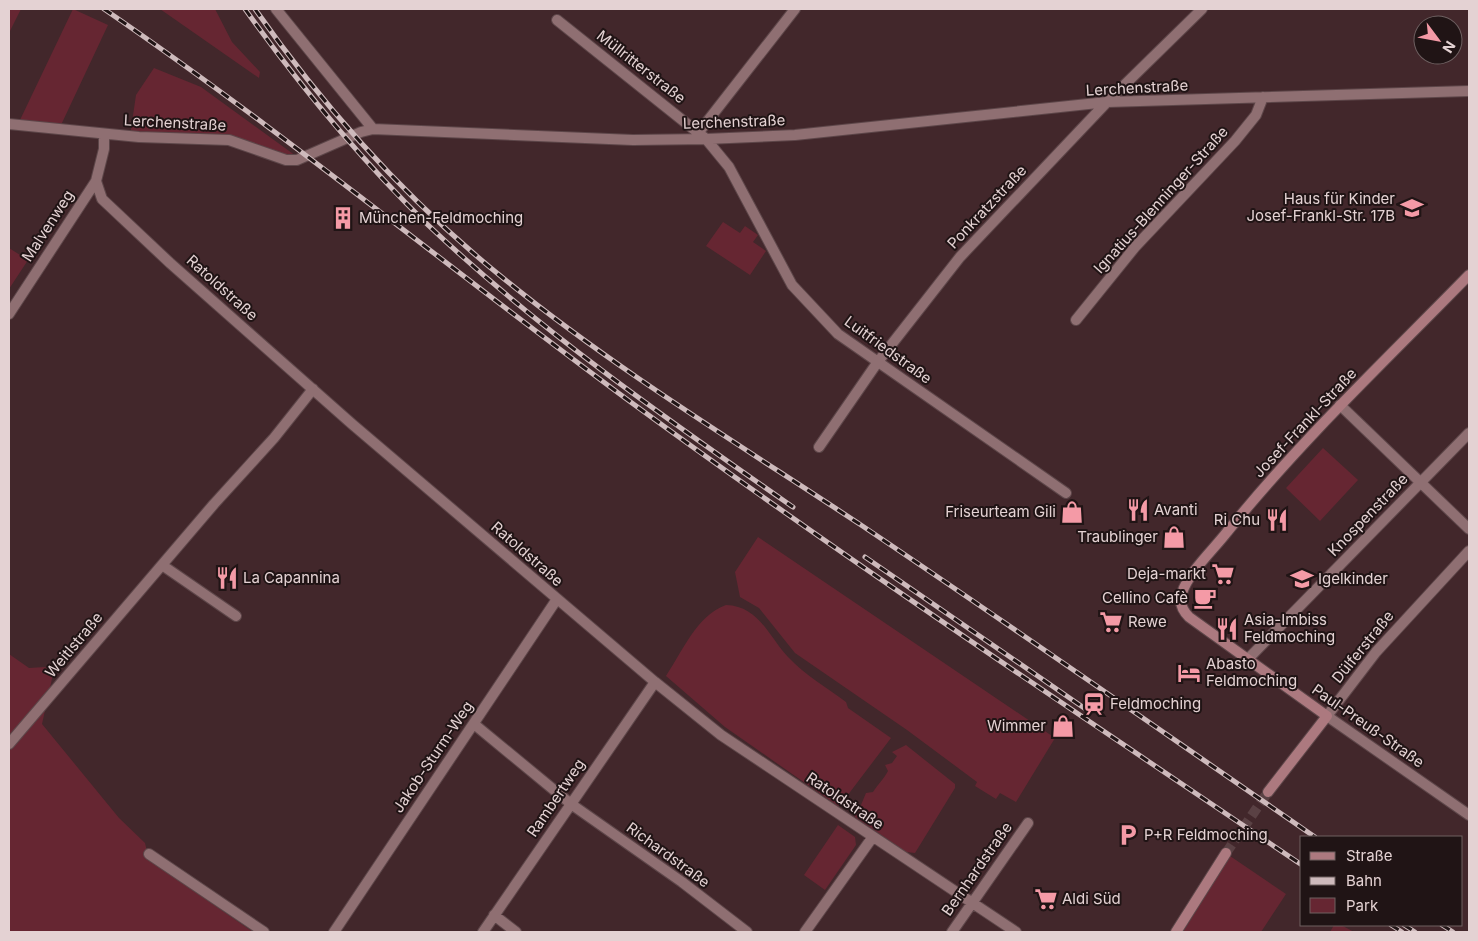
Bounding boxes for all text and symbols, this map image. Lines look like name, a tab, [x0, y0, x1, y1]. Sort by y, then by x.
north arrow	[1413, 15, 1463, 65]
street label: Müllritterstraße	[593, 26, 690, 107]
text: N	[1439, 38, 1459, 56]
street label: Lerchenstraße	[1085, 75, 1189, 100]
street label: Lerchenstraße	[123, 110, 227, 135]
street label: Lerchenstraße	[682, 110, 786, 133]
street label: Ignatius-Blenninger-Straße	[1089, 122, 1232, 277]
street label: Ponkratzstraße	[943, 161, 1030, 253]
street label: Malvenweg	[17, 186, 78, 265]
place label: Haus für Kinder Josef-Frankl-Str. 17B	[1246, 189, 1395, 225]
school or university icon: Haus für Kinder Josef-Frankl-Str. 17B	[1399, 195, 1425, 221]
building icon: München-Feldmoching	[330, 205, 356, 231]
place label: München-Feldmoching	[359, 208, 523, 227]
street label: Ratoldstraße	[183, 251, 262, 325]
street label: Luitfriedstraße	[841, 312, 936, 388]
street label: Josef-Frankl-Straße	[1249, 364, 1360, 481]
street label: Knospenstraße	[1323, 469, 1412, 560]
restaurant icon: Avanti	[1125, 497, 1151, 523]
shop icon: Friseurteam Gili	[1059, 499, 1085, 525]
place label: Avanti	[1154, 500, 1198, 519]
place label: Friseurteam Gili	[945, 502, 1056, 521]
restaurant icon: Ri Chu	[1264, 507, 1290, 533]
place label: Ri Chu	[1214, 510, 1260, 529]
street label: Ratoldstraße	[487, 517, 567, 590]
shop icon: Traublinger	[1161, 524, 1187, 550]
place label: Traublinger	[1077, 527, 1158, 546]
supermarket icon: Deja-markt	[1210, 561, 1236, 587]
place label: Deja-markt	[1127, 564, 1206, 583]
restaurant icon: La Capannina	[214, 565, 240, 591]
school or university icon: Igelkinder	[1289, 566, 1315, 592]
place label: La Capannina	[243, 568, 340, 587]
place label: Igelkinder	[1318, 569, 1388, 588]
cafe icon: Cellino Cafè	[1192, 585, 1218, 611]
place label: Cellino Cafè	[1102, 588, 1188, 607]
street label: Dülferstraße	[1328, 607, 1398, 687]
street label: Weitlstraße	[41, 608, 107, 681]
supermarket icon: Rewe	[1098, 609, 1124, 635]
place label: Asia-Imbiss Feldmoching	[1244, 610, 1335, 646]
place label: Rewe	[1128, 612, 1167, 631]
restaurant icon: Asia-Imbiss Feldmoching	[1214, 616, 1240, 642]
place label: Abasto Feldmoching	[1206, 654, 1297, 690]
hotel icon: Abasto Feldmoching	[1176, 660, 1202, 686]
street label: Paul-Preuß-Straße	[1308, 680, 1428, 771]
station icon: Feldmoching	[1081, 691, 1107, 717]
place label: Feldmoching	[1110, 694, 1201, 713]
street label: Jakob-Sturm-Weg	[388, 697, 477, 816]
shop icon: Wimmer	[1050, 713, 1076, 739]
place label: Wimmer	[987, 716, 1046, 735]
street label: Rambertweg	[523, 755, 589, 840]
street label: Ratoldstraße	[803, 768, 888, 833]
street label: Richardstraße	[623, 818, 714, 891]
street label: Bernhardstraße	[937, 818, 1016, 919]
parking icon: P+R Feldmoching	[1115, 822, 1141, 848]
place label: P+R Feldmoching	[1144, 825, 1268, 844]
legend	[1300, 836, 1463, 926]
text: Straße	[1346, 846, 1393, 865]
text: Bahn	[1346, 871, 1382, 890]
supermarket icon: Aldi Süd	[1033, 886, 1059, 912]
place label: Aldi Süd	[1062, 889, 1121, 908]
text: Park	[1346, 896, 1379, 915]

